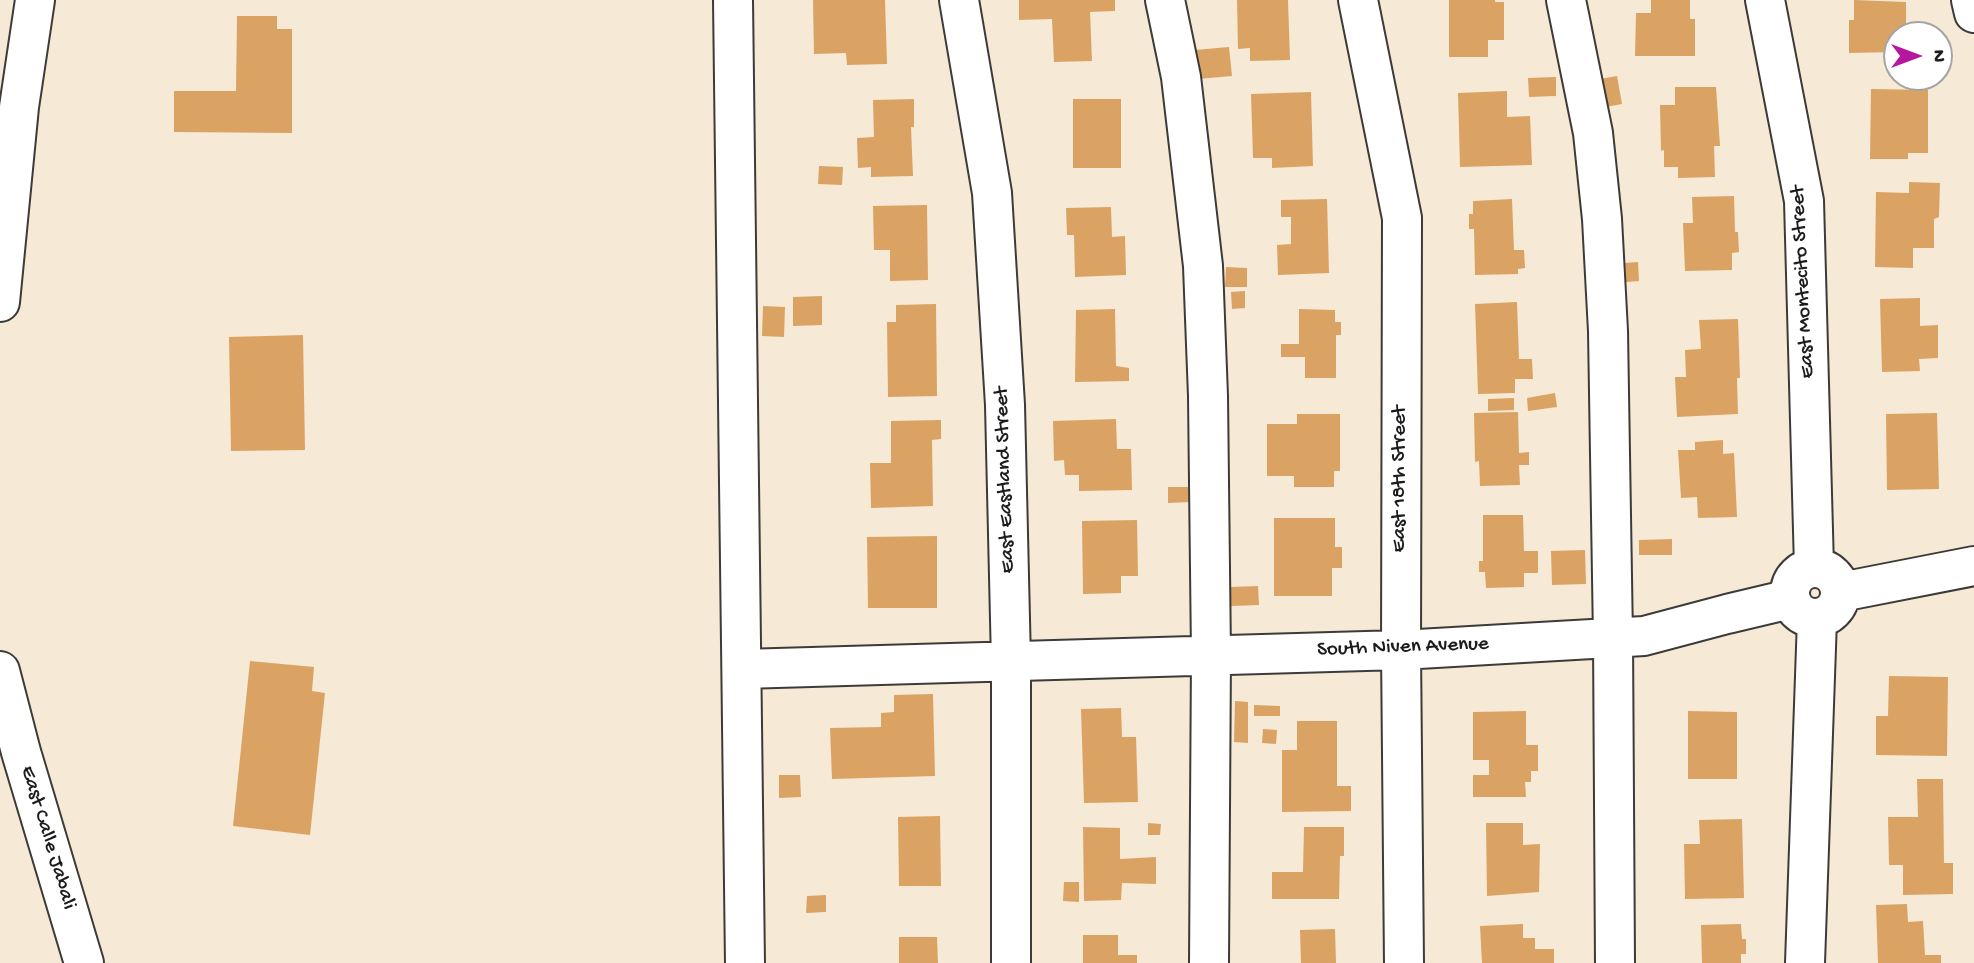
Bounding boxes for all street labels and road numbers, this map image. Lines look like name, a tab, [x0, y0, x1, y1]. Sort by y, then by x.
street label: East Montecito Street	[1786, 185, 1822, 379]
street label: East Eastland Street	[990, 386, 1022, 574]
street label: East 18th Street	[1388, 406, 1414, 552]
street label: South Niven Avenue	[1317, 632, 1489, 664]
street label: East Calle Jabali	[13, 763, 81, 913]

